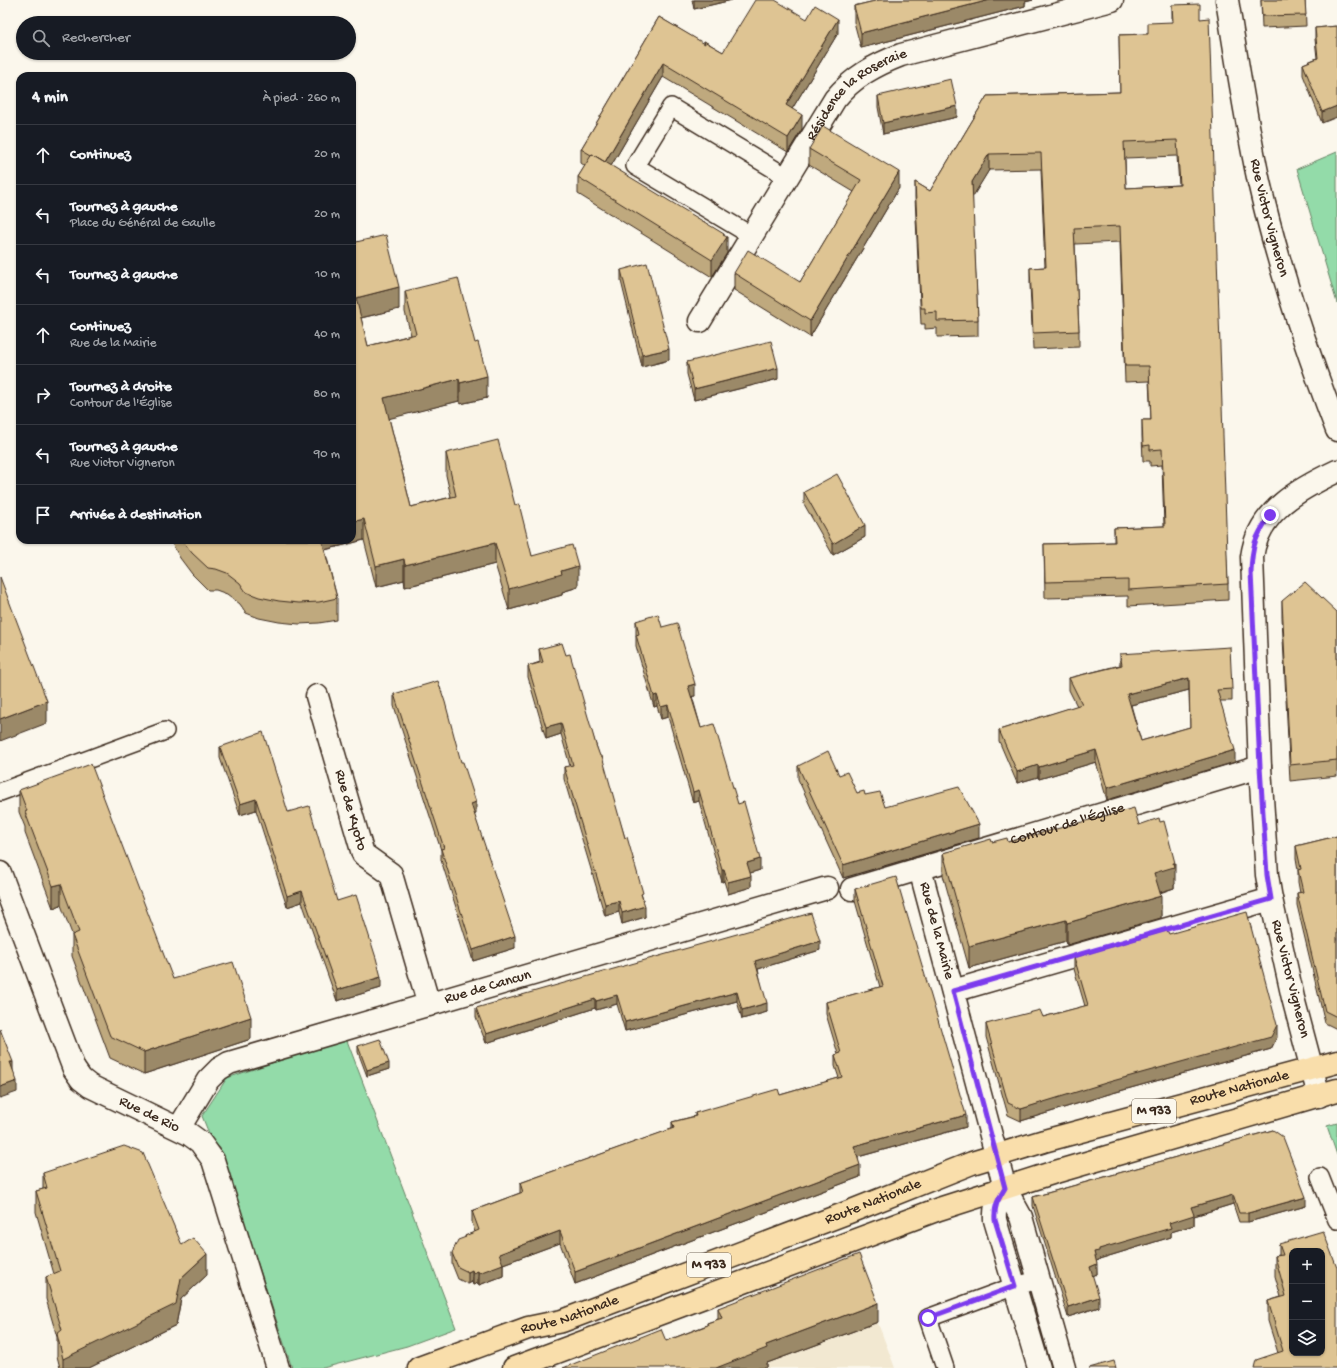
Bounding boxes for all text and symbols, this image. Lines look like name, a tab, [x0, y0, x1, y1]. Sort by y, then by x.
search box	[16, 16, 356, 60]
icon: search	[30, 27, 52, 49]
text: Rechercher	[62, 29, 130, 47]
street label: Résidence la Roseraie	[803, 45, 909, 144]
text: 4 min	[32, 88, 68, 108]
text: À pied · 260 m	[263, 91, 340, 106]
icon: ahead	[32, 144, 54, 166]
text: Continuez	[70, 146, 131, 164]
text: 20 m	[314, 147, 340, 162]
street label: Rue Victor Vigneron	[1245, 157, 1293, 279]
text: Tournez à gauche	[70, 198, 178, 216]
icon: left	[32, 204, 54, 226]
text: 20 m	[314, 207, 340, 222]
text: Place du Général de Gaulle	[70, 216, 215, 231]
icon: left	[32, 264, 54, 286]
text: Tournez à gauche	[70, 266, 178, 284]
text: 10 m	[315, 267, 340, 282]
text: Continuez	[70, 318, 131, 336]
icon: ahead	[32, 324, 54, 346]
text: 40 m	[314, 327, 340, 342]
text: Rue de la Mairie	[70, 336, 156, 351]
text: Tournez à droite	[70, 378, 172, 396]
icon: right	[32, 384, 54, 406]
text: 80 m	[313, 387, 340, 402]
text: Contour de l'Église	[70, 396, 172, 411]
text: Tournez à gauche	[70, 438, 178, 456]
icon: left	[32, 444, 54, 466]
text: 90 m	[314, 447, 340, 462]
text: Rue Victor Vigneron	[70, 456, 175, 471]
icon: arrive	[32, 504, 54, 526]
text: Arrivée à destination	[70, 506, 201, 524]
route end	[1261, 506, 1279, 524]
street label: Rue de Kyoto	[330, 768, 371, 853]
street label: Contour de l'Église	[1009, 799, 1127, 850]
street label: Rue de la Mairie	[915, 880, 958, 982]
street label: Rue Victor Vigneron	[1267, 918, 1313, 1040]
street label: Rue de Cancun	[442, 966, 533, 1008]
street label: Route Nationale	[1188, 1066, 1291, 1110]
street label: Rue de Rio	[116, 1092, 183, 1137]
road number: M 933	[1132, 1099, 1176, 1123]
street label: Route Nationale	[823, 1175, 924, 1229]
map controls	[1289, 1248, 1325, 1356]
button: +	[1289, 1248, 1325, 1284]
road number: M 933	[687, 1253, 731, 1277]
button: −	[1289, 1284, 1325, 1320]
street label: Route Nationale	[518, 1291, 622, 1339]
route start	[919, 1309, 937, 1327]
button: layers	[1289, 1320, 1325, 1356]

